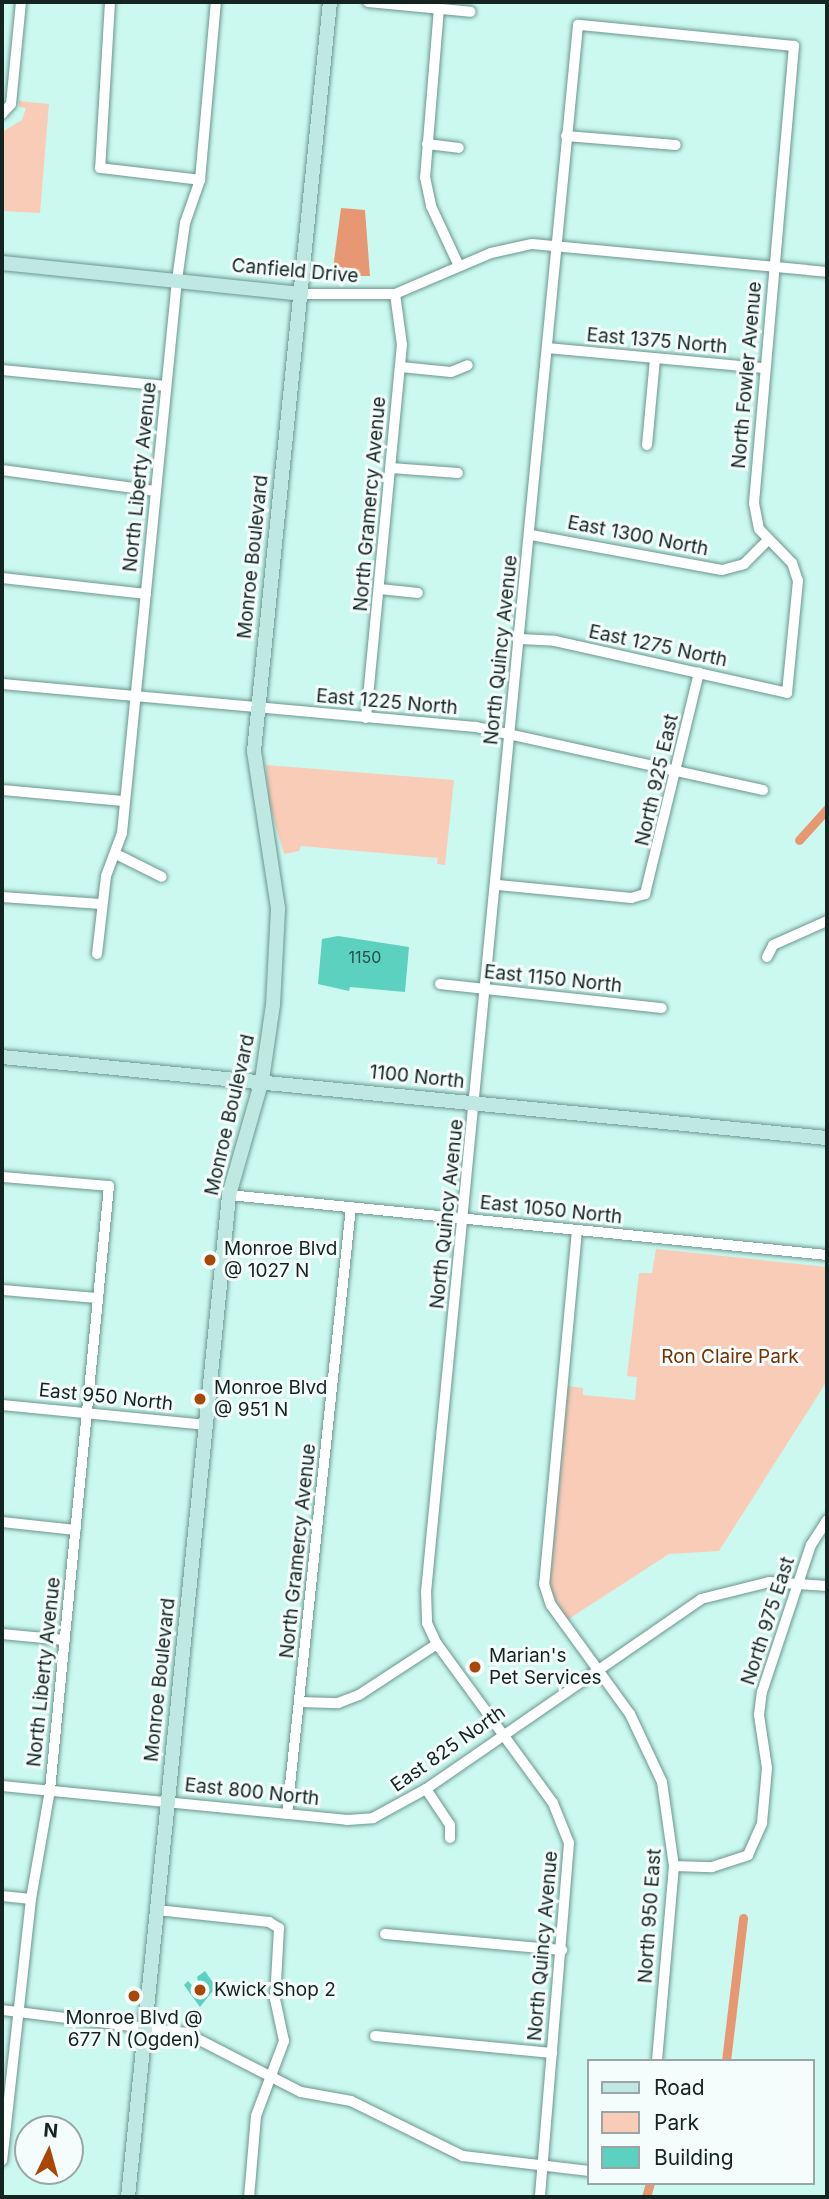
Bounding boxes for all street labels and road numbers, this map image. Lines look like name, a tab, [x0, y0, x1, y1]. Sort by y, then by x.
street label: Canfield Drive	[231, 254, 359, 288]
street label: North Fowler Avenue	[727, 280, 767, 470]
street label: East 1375 North	[586, 323, 728, 359]
street label: North Liberty Avenue	[119, 381, 161, 573]
street label: North Gramercy Avenue	[349, 396, 391, 612]
street label: Monroe Boulevard	[233, 474, 273, 640]
street label: East 1300 North	[566, 511, 710, 561]
street label: North Quincy Avenue	[480, 554, 522, 746]
street label: East 1275 North	[587, 620, 729, 672]
street label: East 1225 North	[315, 684, 459, 720]
street label: North 925 East	[631, 712, 683, 848]
street label: East 1150 North	[483, 960, 623, 998]
street label: Monroe Boulevard	[200, 1032, 260, 1198]
street label: 1100 North	[368, 1061, 466, 1093]
street label: North Quincy Avenue	[426, 1118, 468, 1310]
street label: East 1050 North	[479, 1191, 623, 1229]
street label: East 950 North	[38, 1379, 174, 1415]
street label: North Gramercy Avenue	[275, 1443, 321, 1659]
street label: North 975 East	[737, 1554, 799, 1688]
street label: North Liberty Avenue	[23, 1576, 65, 1768]
street label: Monroe Boulevard	[140, 1597, 180, 1763]
street label: East 825 North	[386, 1701, 510, 1797]
street label: East 800 North	[184, 1774, 320, 1810]
street label: North 950 East	[634, 1848, 666, 1984]
street label: North Quincy Avenue	[523, 1850, 563, 2042]

